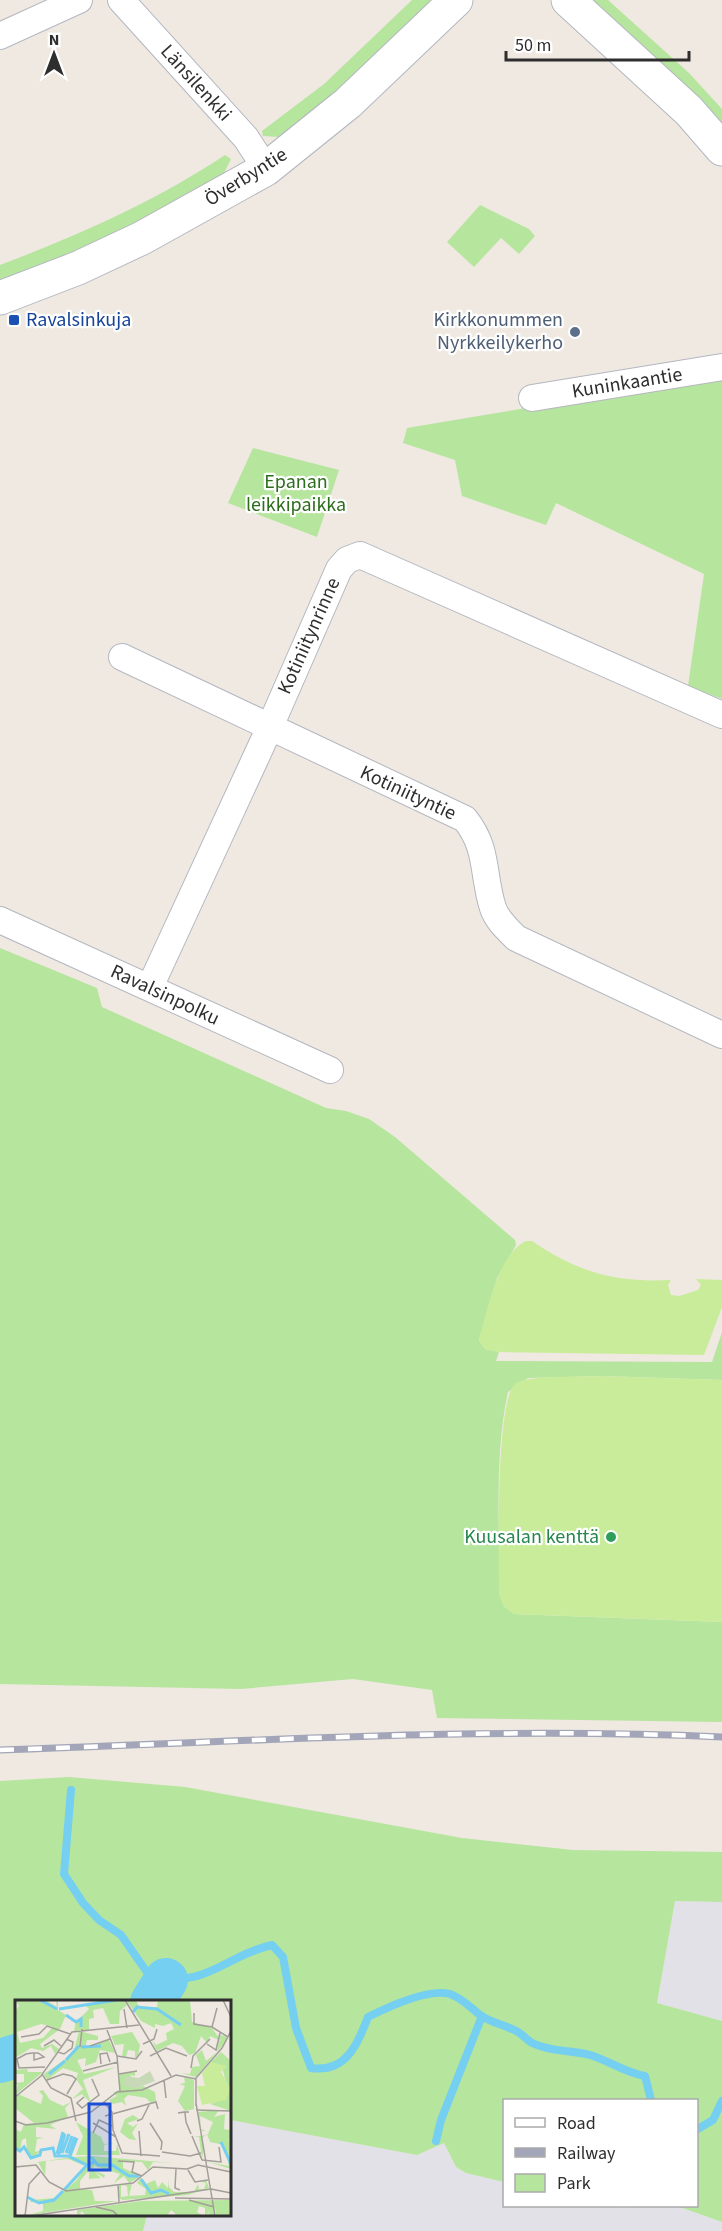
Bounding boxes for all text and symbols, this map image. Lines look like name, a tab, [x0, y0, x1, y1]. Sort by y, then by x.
north arrow	[24, 24, 84, 84]
scale bar	[506, 24, 689, 62]
text: N	[49, 29, 59, 51]
text: 50 m	[515, 33, 551, 58]
street label: Länsilenkki	[154, 38, 238, 128]
street label: Överbyntie	[199, 141, 293, 213]
place label: Ravalsinkuja	[26, 306, 131, 334]
place label: Kirkkonummen Nyrkkeilykerho	[433, 306, 563, 357]
marker: Ravalsinkuja	[7, 313, 21, 327]
marker: Kirkkonummen Nyrkkeilykerho	[568, 325, 582, 339]
street label: Kuninkaantie	[570, 360, 684, 406]
park label: Epanan leikkipaikka	[246, 468, 346, 519]
street label: Kotiniitynrinne	[271, 573, 347, 699]
street label: Kotiniityntie	[355, 759, 461, 827]
street label: Ravalsinpolku	[106, 958, 224, 1032]
place label: Kuusalan kenttä	[464, 1523, 599, 1551]
marker: Kuusalan kenttä	[604, 1530, 618, 1544]
inset map	[15, 2000, 231, 2216]
legend	[503, 2099, 698, 2207]
text: Road	[557, 2111, 596, 2136]
text: Railway	[557, 2141, 616, 2166]
text: Park	[557, 2171, 591, 2196]

